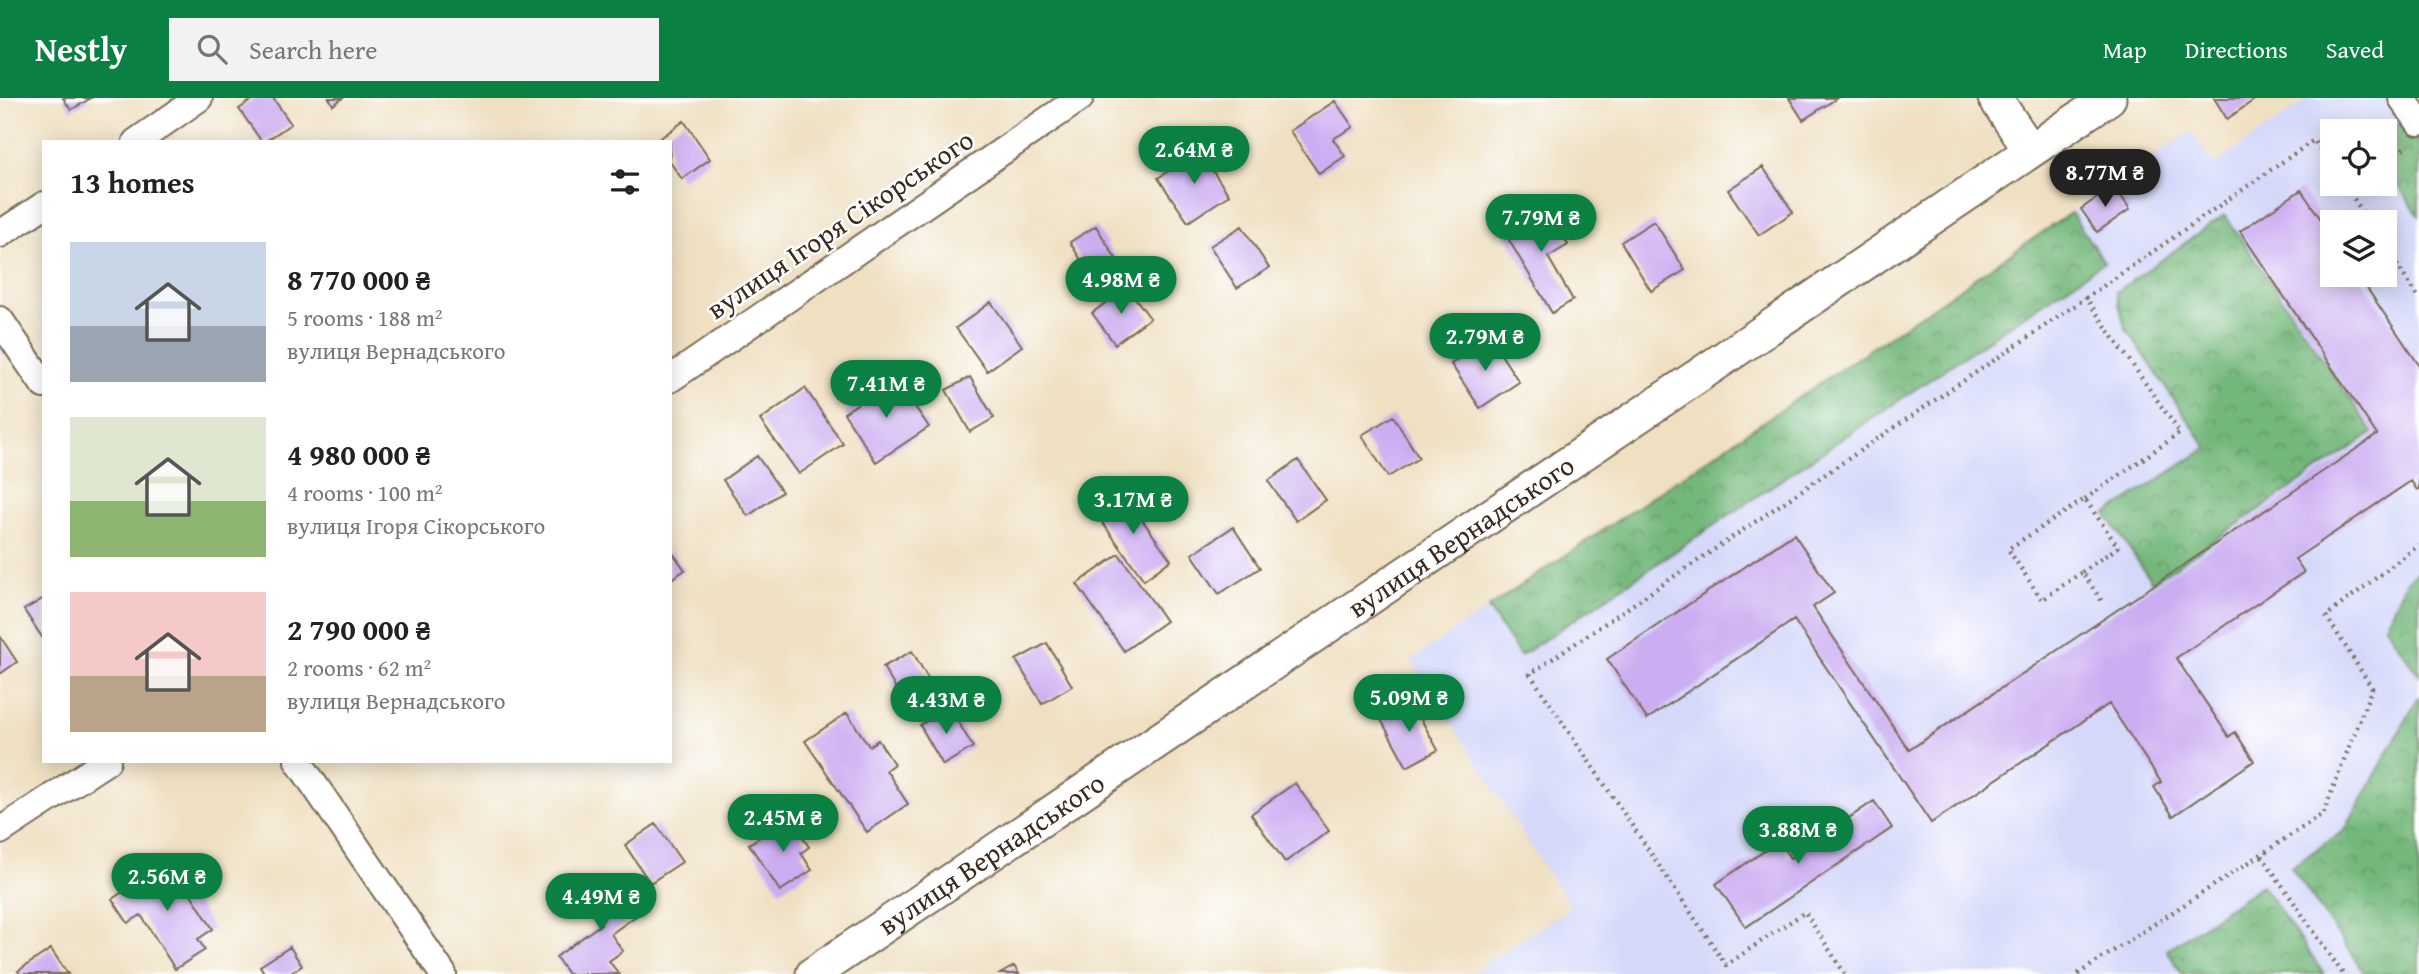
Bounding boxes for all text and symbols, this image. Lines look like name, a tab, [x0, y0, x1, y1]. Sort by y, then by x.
search box	[169, 18, 659, 81]
text: Nestly	[35, 25, 127, 73]
icon: search	[193, 30, 231, 68]
text: Search here	[249, 30, 377, 69]
text: Map	[2103, 32, 2147, 67]
text: Directions	[2185, 32, 2288, 67]
text: Saved	[2326, 32, 2384, 67]
street label: вулиця Ігоря Сікорського	[698, 119, 981, 328]
map controls	[2320, 119, 2397, 287]
button: locate	[2320, 119, 2397, 196]
pin: 2.64M ₴	[1129, 126, 1259, 186]
text: 2.64M ₴	[1154, 132, 1234, 165]
pin: 8.77M ₴	[2040, 150, 2170, 209]
text: 8.77M ₴	[2065, 155, 2145, 188]
text: 13 homes	[70, 160, 195, 204]
icon: filters	[606, 163, 644, 201]
pin: 7.79M ₴	[1476, 194, 1606, 254]
text: 7.79M ₴	[1501, 200, 1581, 233]
button: layers	[2320, 210, 2397, 287]
pin: 4.98M ₴	[1056, 256, 1186, 316]
text: 8 770 000 ₴	[287, 257, 431, 301]
text: 4.98M ₴	[1081, 262, 1161, 295]
icon: home	[126, 270, 210, 354]
text: 5 rooms · 188 m²	[287, 301, 442, 334]
pin: 2.79M ₴	[1420, 314, 1550, 373]
text: 2.79M ₴	[1445, 319, 1525, 352]
text: вулиця Вернадського	[287, 334, 505, 367]
pin: 7.41M ₴	[821, 360, 951, 420]
text: 7.41M ₴	[846, 366, 926, 399]
text: 4 980 000 ₴	[287, 432, 431, 476]
street label: вулиця Вернадського	[1339, 444, 1582, 627]
icon: home	[126, 445, 210, 529]
text: 4 rooms · 100 m²	[287, 476, 442, 509]
pin: 3.17M ₴	[1068, 476, 1198, 536]
text: 3.17M ₴	[1093, 482, 1173, 515]
text: вулиця Ігоря Сікорського	[287, 509, 545, 542]
text: 2 790 000 ₴	[287, 607, 431, 651]
icon: home	[126, 620, 210, 704]
text: 2 rooms · 62 m²	[287, 651, 431, 684]
pin: 5.09M ₴	[1344, 674, 1474, 734]
pin: 4.43M ₴	[881, 676, 1011, 736]
text: 5.09M ₴	[1369, 680, 1449, 713]
text: 4.43M ₴	[906, 682, 986, 715]
text: вулиця Вернадського	[287, 684, 505, 717]
street label: вулиця Вернадського	[869, 762, 1113, 945]
pin: 2.45M ₴	[718, 794, 848, 854]
text: 2.45M ₴	[743, 800, 823, 833]
pin: 3.88M ₴	[1733, 806, 1863, 866]
text: 3.88M ₴	[1758, 812, 1838, 845]
pin: 2.56M ₴	[102, 854, 232, 913]
text: 2.56M ₴	[127, 859, 207, 892]
pin: 4.49M ₴	[536, 874, 666, 933]
text: 4.49M ₴	[561, 879, 641, 912]

